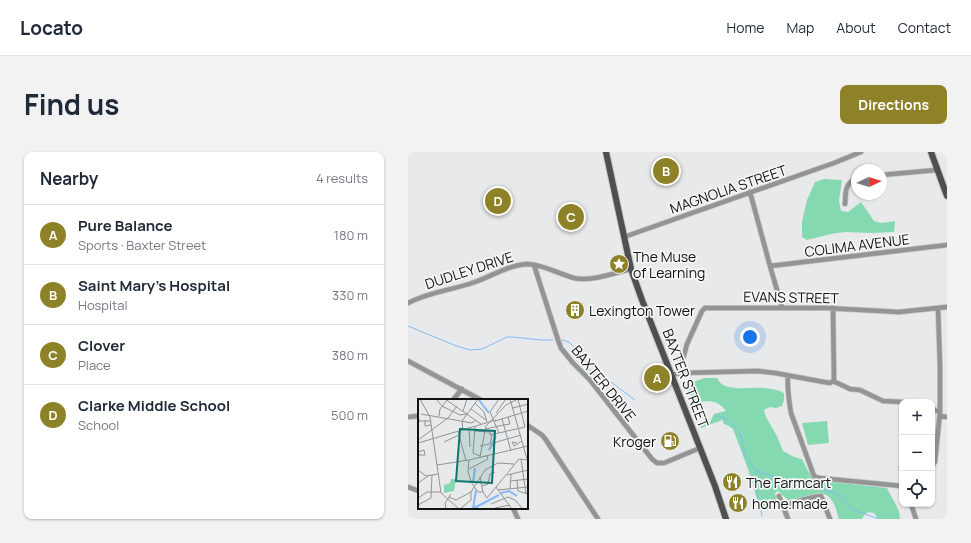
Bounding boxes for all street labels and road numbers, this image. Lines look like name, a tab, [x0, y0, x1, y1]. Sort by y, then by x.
street label: MAGNOLIA STREET	[667, 160, 789, 218]
street label: COLIMA AVENUE	[803, 229, 911, 261]
street label: DUDLEY DRIVE	[422, 247, 516, 293]
street label: EVANS STREET	[743, 287, 840, 307]
street label: BAXTER STREET	[658, 326, 714, 431]
street label: BAXTER DRIVE	[568, 341, 640, 425]

